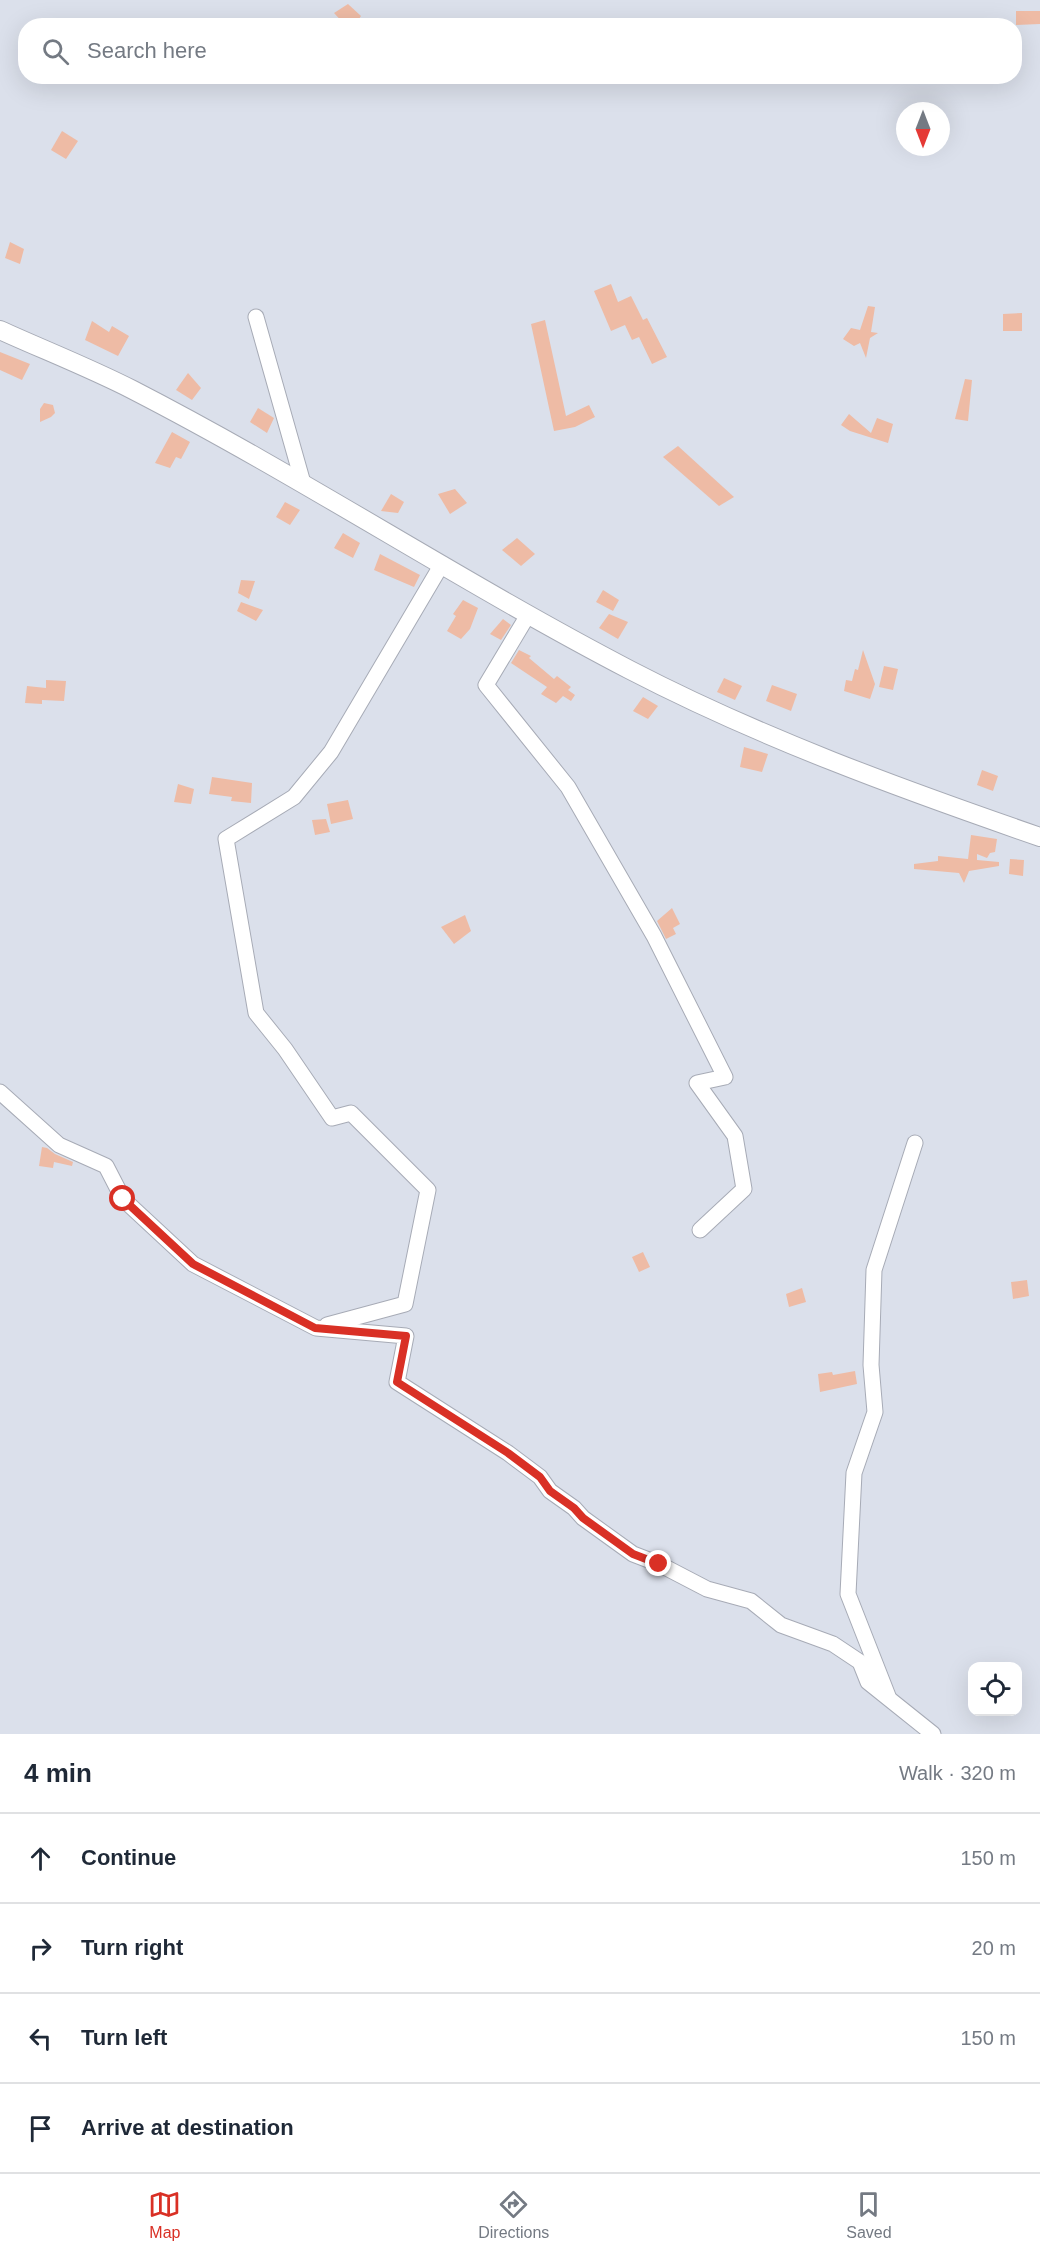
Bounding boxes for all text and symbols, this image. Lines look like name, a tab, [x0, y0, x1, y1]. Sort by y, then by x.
search box	[18, 18, 1022, 84]
icon: search	[39, 35, 72, 68]
text: Search here	[87, 38, 207, 63]
north arrow	[896, 102, 950, 156]
route start	[109, 1185, 135, 1211]
route end	[645, 1550, 671, 1576]
map controls	[968, 1662, 1022, 1716]
button: locate	[968, 1662, 1022, 1716]
text: 4 min	[24, 1758, 92, 1788]
text: Walk · 320 m	[899, 1762, 1016, 1784]
icon: ahead	[24, 1842, 57, 1875]
text: Continue	[81, 1845, 176, 1870]
text: 150 m	[960, 1847, 1016, 1869]
icon: right	[24, 1932, 57, 1965]
text: Turn right	[81, 1935, 183, 1960]
text: 20 m	[972, 1937, 1016, 1959]
icon: left	[24, 2022, 57, 2055]
text: Turn left	[81, 2025, 167, 2050]
text: 150 m	[960, 2027, 1016, 2049]
icon: arrive	[24, 2112, 57, 2145]
text: Arrive at destination	[81, 2115, 294, 2140]
tab: Map	[148, 2188, 181, 2242]
tab: Directions	[478, 2188, 549, 2242]
tab: Saved	[846, 2188, 892, 2242]

